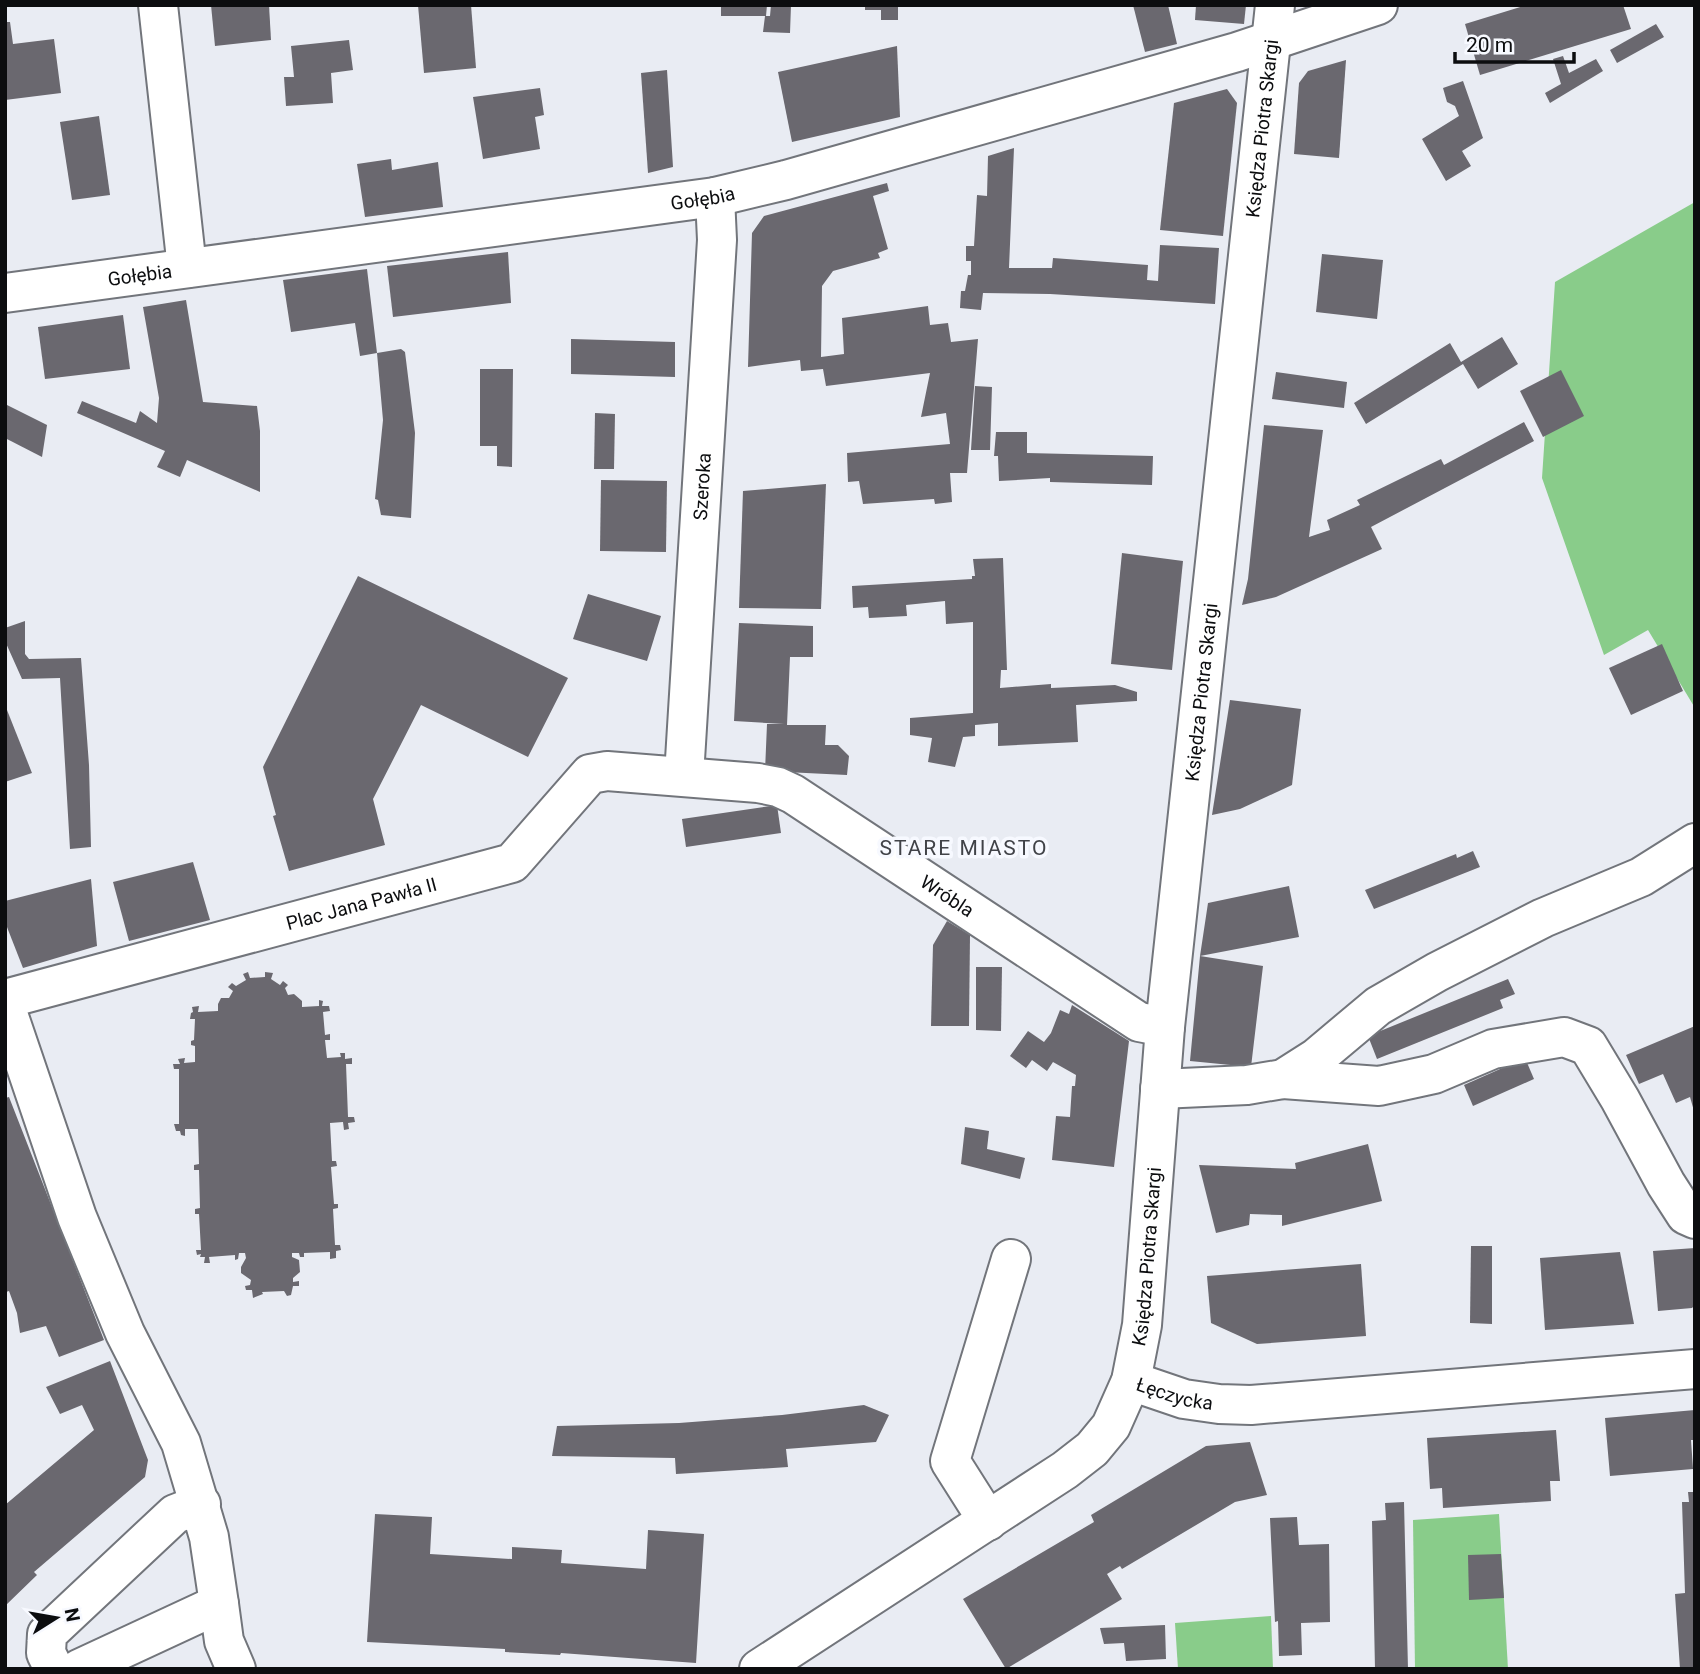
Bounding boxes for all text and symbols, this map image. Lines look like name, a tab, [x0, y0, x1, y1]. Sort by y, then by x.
scale bar	[1455, 21, 1574, 65]
text: 20 m	[1466, 33, 1513, 57]
street label: Księdza Piotra Skargi	[1241, 38, 1283, 219]
street label: Gołębia	[669, 181, 737, 214]
street label: Gołębia	[106, 259, 173, 291]
street label: Szeroka	[688, 452, 715, 521]
street label: Księdza Piotra Skargi	[1180, 602, 1222, 783]
district label: STARE MIASTO	[879, 836, 1049, 860]
street label: Wróbla	[916, 870, 979, 922]
street label: Plac Jana Pawła II	[284, 872, 439, 935]
street label: Księdza Piotra Skargi	[1127, 1166, 1166, 1348]
street label: Łęczycka	[1134, 1372, 1215, 1415]
north arrow	[21, 1583, 91, 1653]
text: N	[60, 1606, 85, 1624]

